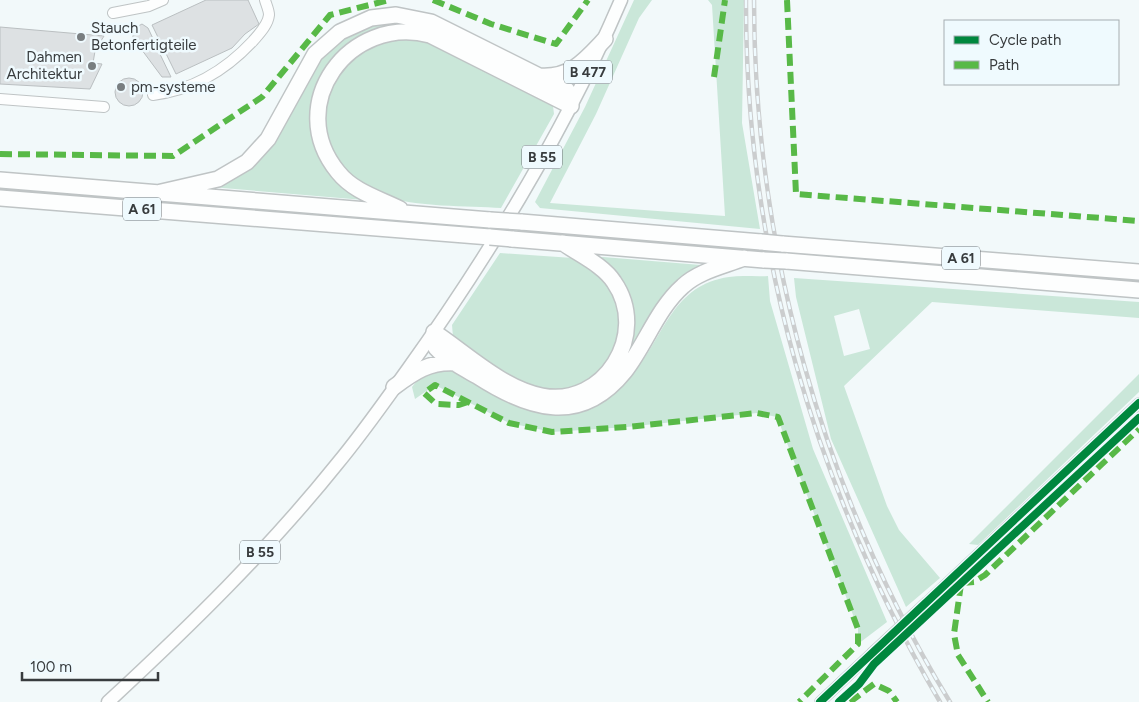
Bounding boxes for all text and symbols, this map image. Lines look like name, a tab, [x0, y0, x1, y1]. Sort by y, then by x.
place label: Stauch Betonfertigteile	[91, 19, 197, 54]
legend	[944, 20, 1119, 85]
marker: Stauch Betonfertigteile	[75, 31, 87, 43]
text: Cycle path	[989, 31, 1061, 49]
place label: Dahmen Architektur	[7, 48, 82, 83]
text: Path	[989, 56, 1019, 74]
marker: Dahmen Architektur	[86, 60, 98, 72]
road number: B 477	[564, 61, 612, 84]
place label: pm-systeme	[131, 78, 216, 96]
marker: pm-systeme	[115, 81, 127, 93]
road number: B 55	[522, 146, 562, 168]
road number: A 61	[123, 198, 161, 220]
road number: A 61	[942, 247, 980, 270]
road number: B 55	[240, 540, 280, 564]
scale bar	[22, 650, 159, 682]
text: 100 m	[30, 658, 72, 676]

